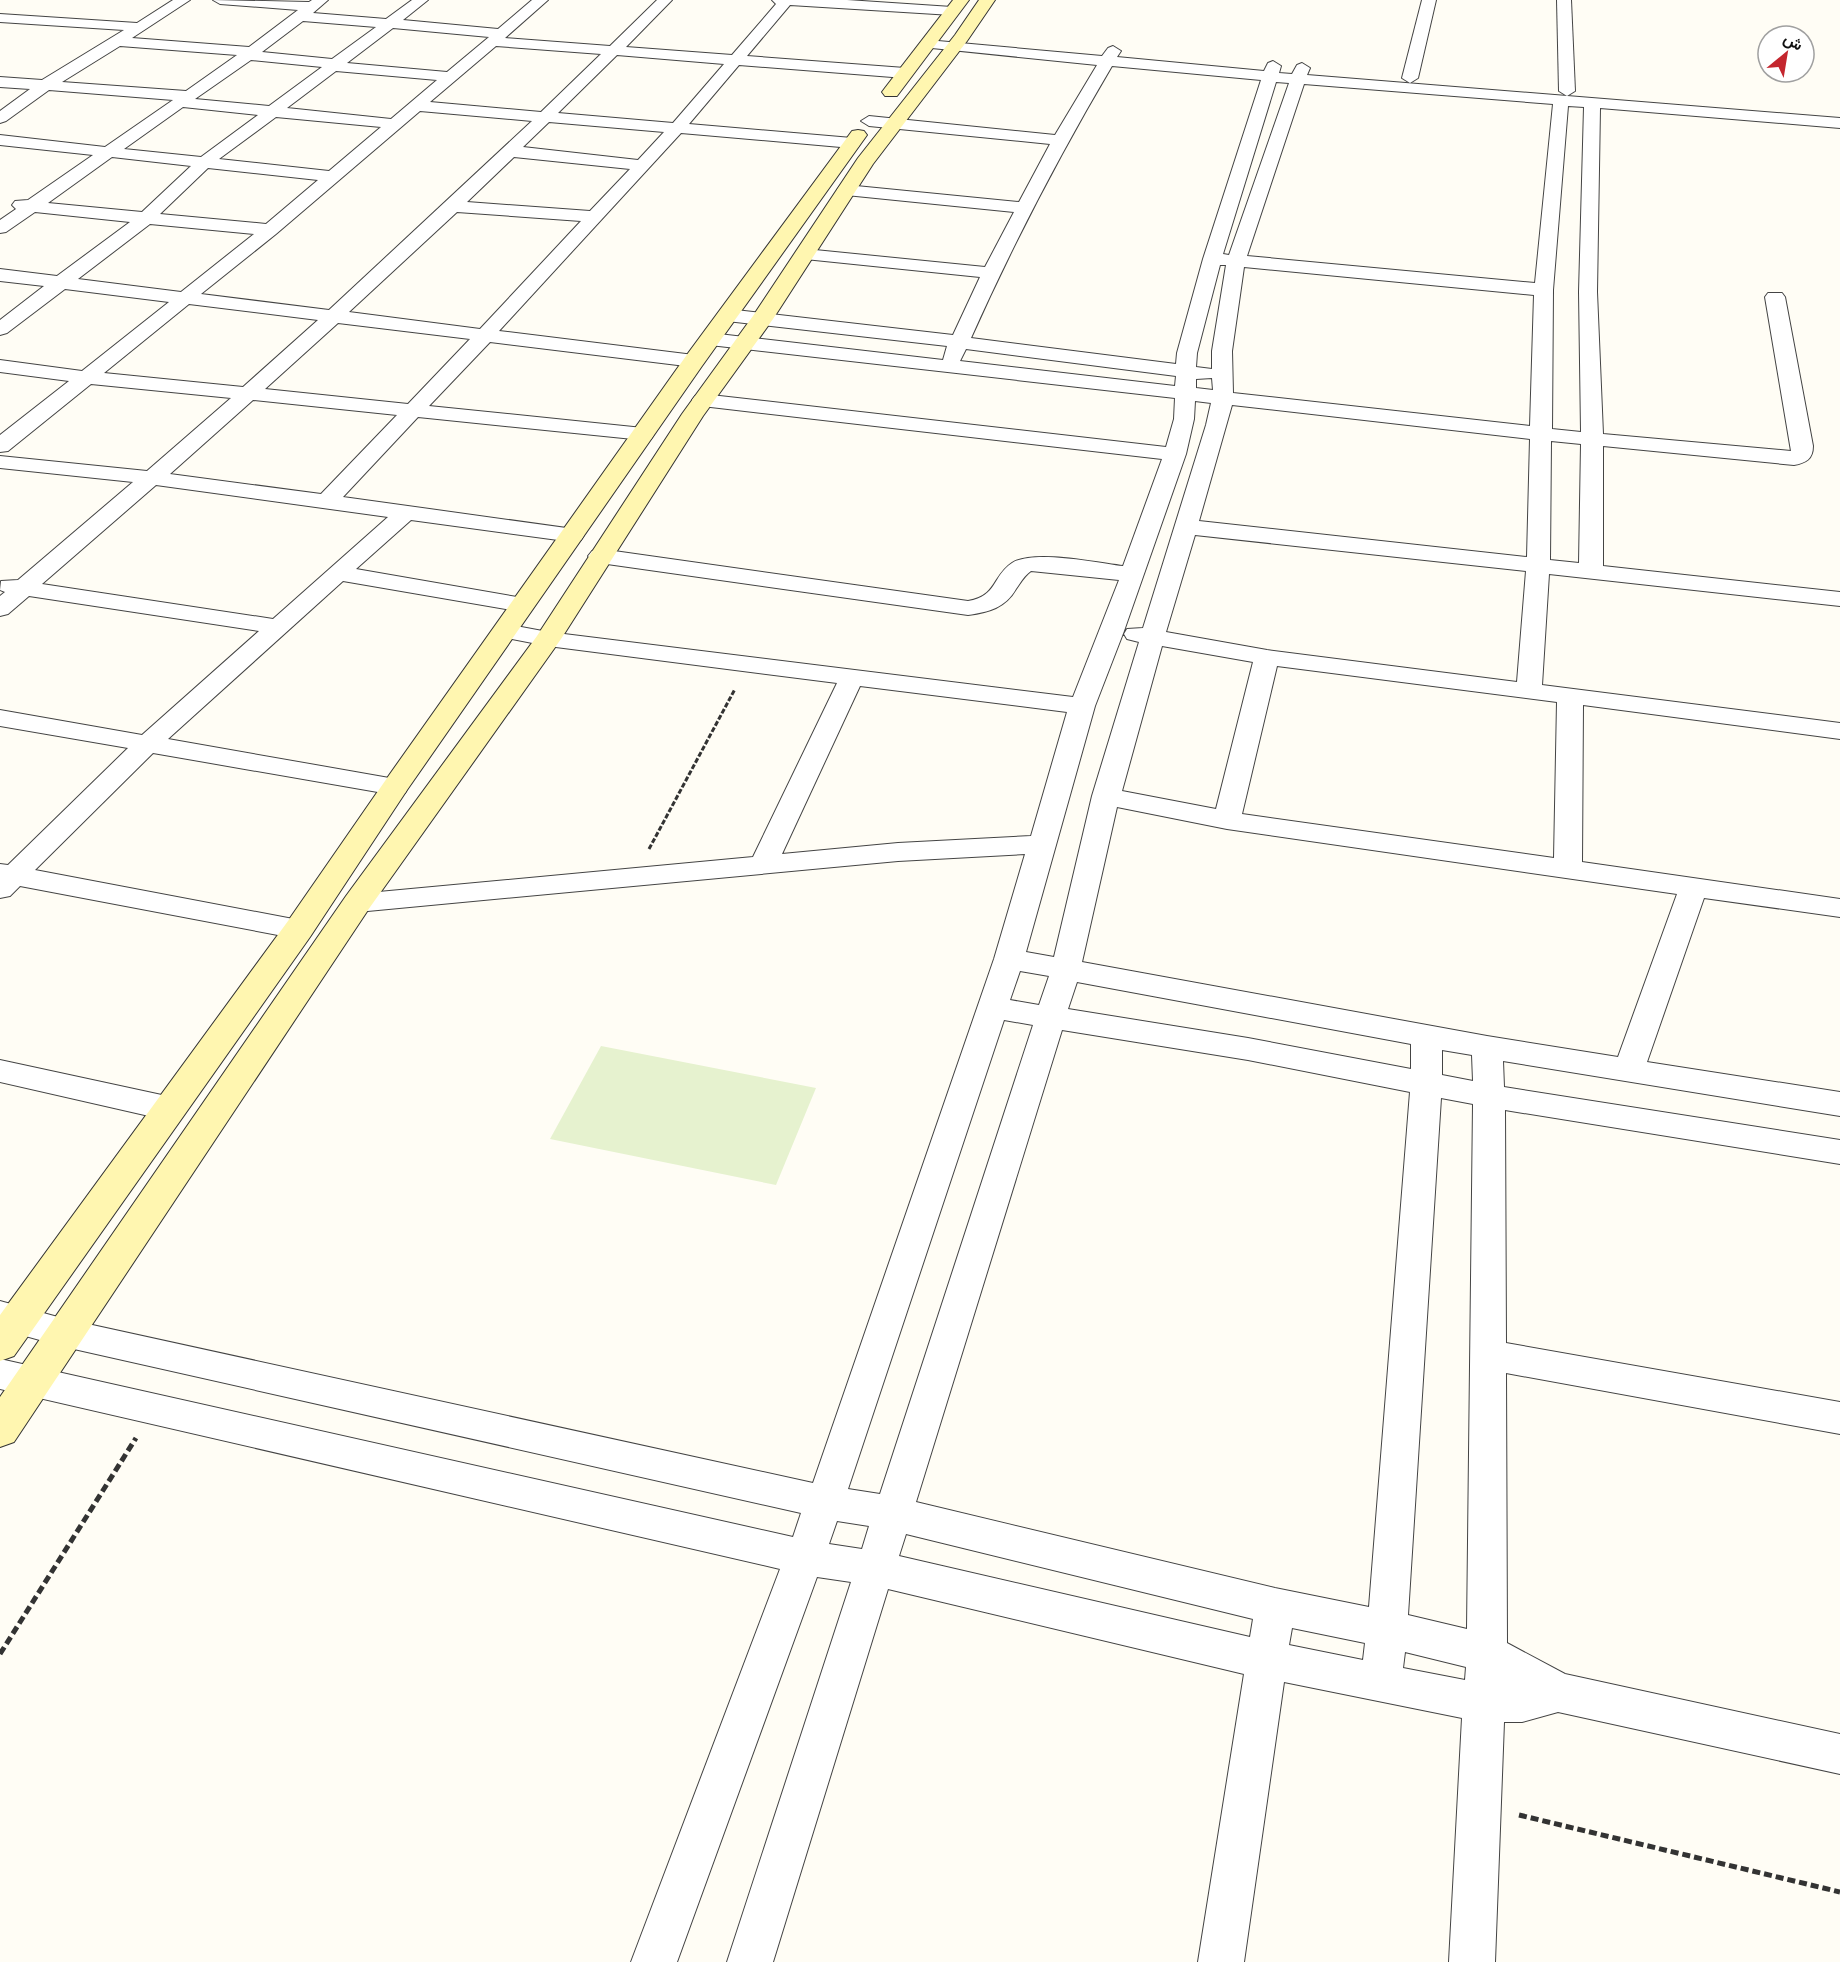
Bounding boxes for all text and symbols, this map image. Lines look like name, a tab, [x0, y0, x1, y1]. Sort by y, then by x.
north arrow	[1756, 24, 1816, 84]
text: ش	[1780, 28, 1806, 54]

